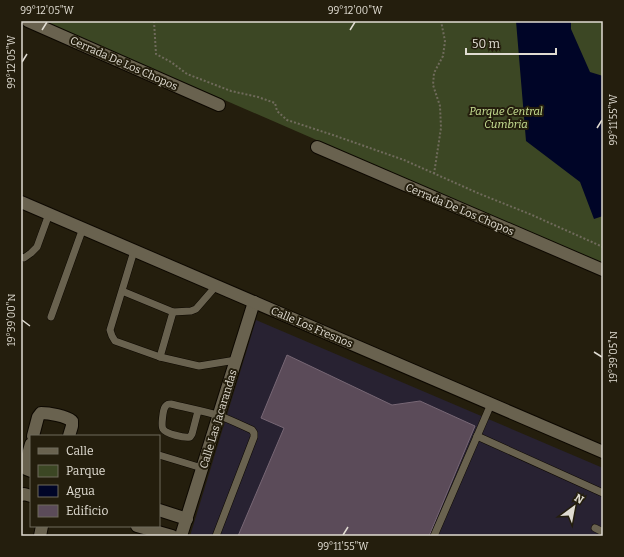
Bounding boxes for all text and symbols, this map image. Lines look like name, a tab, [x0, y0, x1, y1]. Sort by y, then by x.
text: 99°12'05"W	[20, 5, 75, 17]
text: 99°12'00"W	[328, 5, 383, 17]
scale bar	[466, 30, 556, 56]
text: 99°12'05"W	[6, 34, 18, 89]
street label: Cerrada De Los Chopos	[68, 34, 180, 93]
text: 50 m	[472, 37, 501, 51]
text: 99°11'55"W	[608, 94, 620, 146]
park label: Parque Central Cumbria	[469, 105, 543, 131]
street label: Cerrada De Los Chopos	[404, 181, 516, 238]
text: 19°39'00"N	[6, 294, 18, 346]
street label: Calle Los Fresnos	[269, 304, 355, 351]
text: 19°39'05"N	[608, 331, 620, 383]
street label: Calle Las Jacarandas	[197, 368, 240, 470]
legend	[30, 435, 160, 527]
text: Calle	[66, 444, 94, 458]
text: Parque	[66, 464, 105, 478]
text: Agua	[66, 484, 95, 498]
north arrow	[554, 487, 594, 527]
text: N	[572, 491, 587, 507]
text: Edificio	[66, 504, 108, 518]
text: 99°11'55"W	[317, 541, 369, 553]

